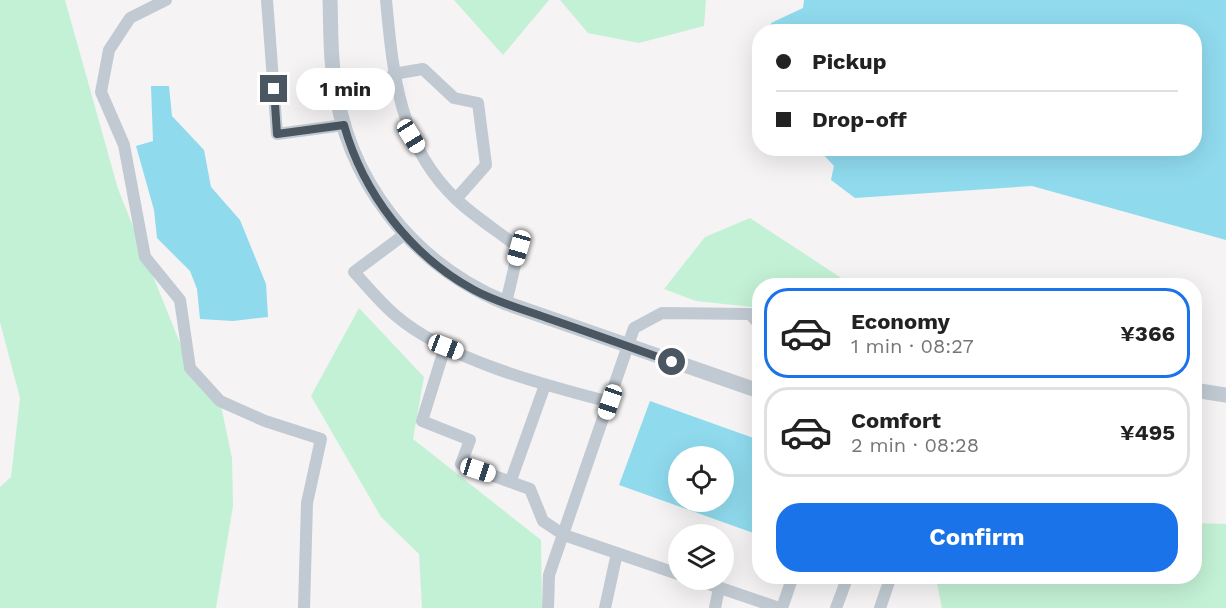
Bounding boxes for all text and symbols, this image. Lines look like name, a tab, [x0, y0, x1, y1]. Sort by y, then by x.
text: Pickup	[812, 49, 887, 74]
callout: 1 min	[295, 68, 394, 110]
route end	[260, 75, 287, 102]
text: 1 min	[320, 77, 371, 101]
text: Drop-off	[812, 107, 907, 132]
car	[394, 116, 428, 156]
car	[505, 228, 533, 268]
icon: car	[779, 306, 833, 360]
text: Economy	[851, 309, 950, 334]
text: ¥366	[1120, 321, 1175, 346]
car	[426, 332, 466, 362]
text: 1 min · 08:27	[851, 334, 974, 358]
route start	[658, 348, 685, 375]
car	[596, 382, 624, 422]
icon: car	[779, 405, 833, 459]
text: Comfort	[851, 408, 941, 433]
text: ¥495	[1120, 420, 1175, 445]
text: 2 min · 08:28	[851, 433, 979, 457]
map controls	[668, 446, 734, 590]
button: locate	[668, 446, 734, 512]
car	[458, 456, 498, 484]
button: Confirm	[776, 503, 1178, 572]
button: layers	[668, 524, 734, 590]

